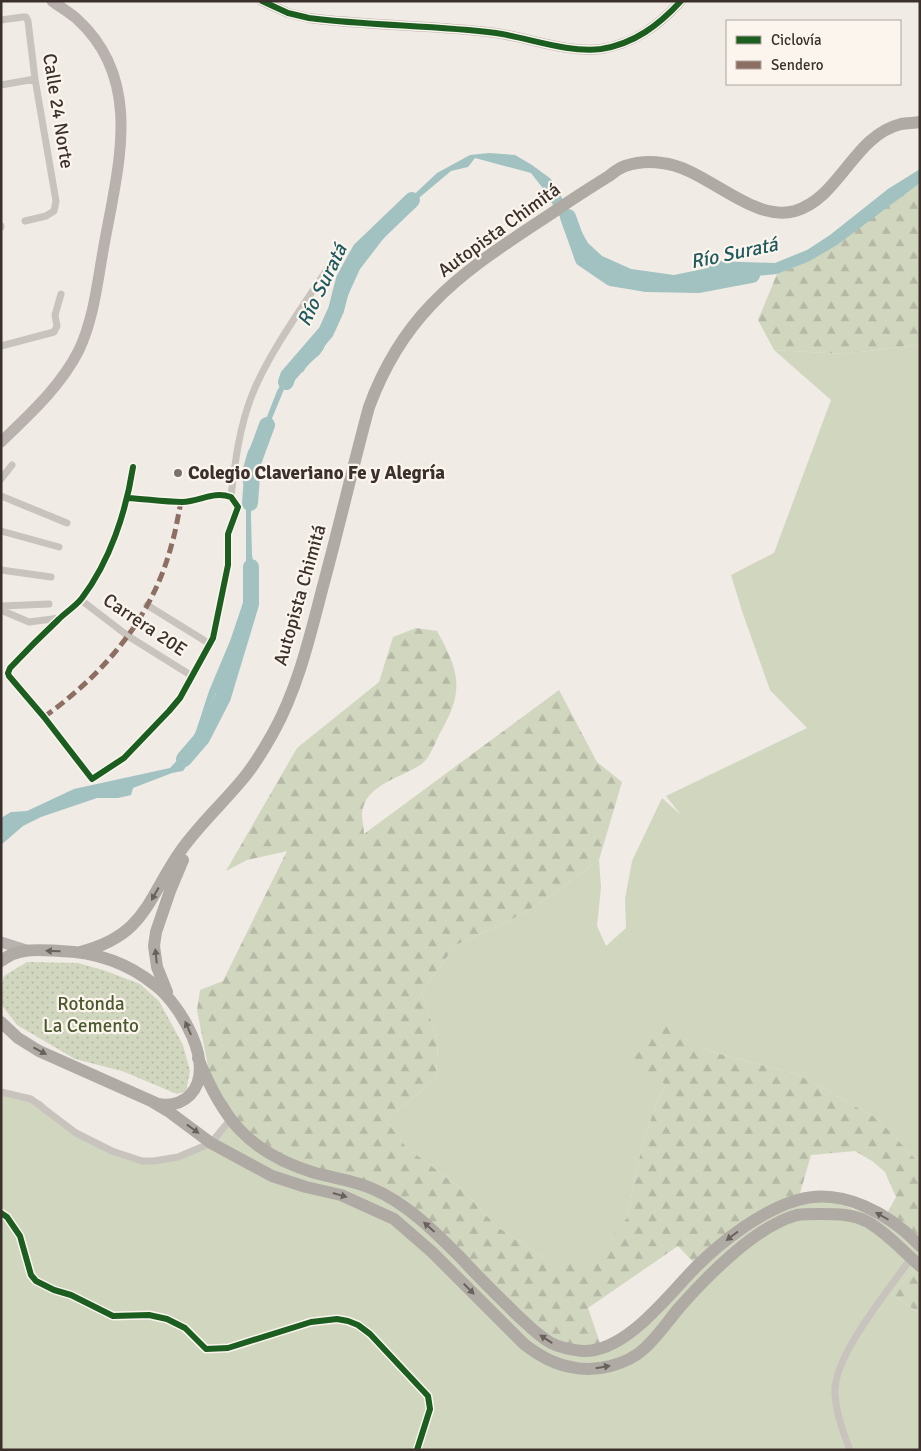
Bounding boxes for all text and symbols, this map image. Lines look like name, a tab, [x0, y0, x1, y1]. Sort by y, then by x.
legend	[726, 20, 901, 85]
text: Ciclovía	[771, 31, 822, 49]
street label: Calle 24 Norte	[37, 52, 79, 170]
text: Sendero	[771, 56, 824, 74]
street label: Autopista Chimitá	[433, 177, 565, 283]
water label: Río Suratá	[688, 231, 782, 274]
water label: Río Suratá	[291, 238, 353, 330]
place label: Colegio Claveriano Fe y Alegría	[188, 461, 445, 485]
marker: Colegio Claveriano Fe y Alegría	[172, 467, 184, 479]
street label: Autopista Chimitá	[268, 522, 332, 668]
street label: Carrera 20E	[98, 588, 192, 662]
one-way arrow	[150, 888, 159, 901]
one-way arrow	[45, 946, 61, 954]
one-way arrow	[151, 948, 159, 964]
park label: Rotonda La Cemento	[43, 992, 139, 1038]
one-way arrow	[184, 1021, 192, 1035]
one-way arrow	[33, 1047, 48, 1055]
one-way arrow	[186, 1124, 200, 1134]
one-way arrow	[332, 1192, 347, 1200]
one-way arrow	[875, 1211, 888, 1220]
one-way arrow	[423, 1221, 435, 1233]
one-way arrow	[726, 1231, 739, 1241]
one-way arrow	[463, 1283, 475, 1295]
one-way arrow	[539, 1335, 552, 1344]
one-way arrow	[595, 1362, 611, 1370]

